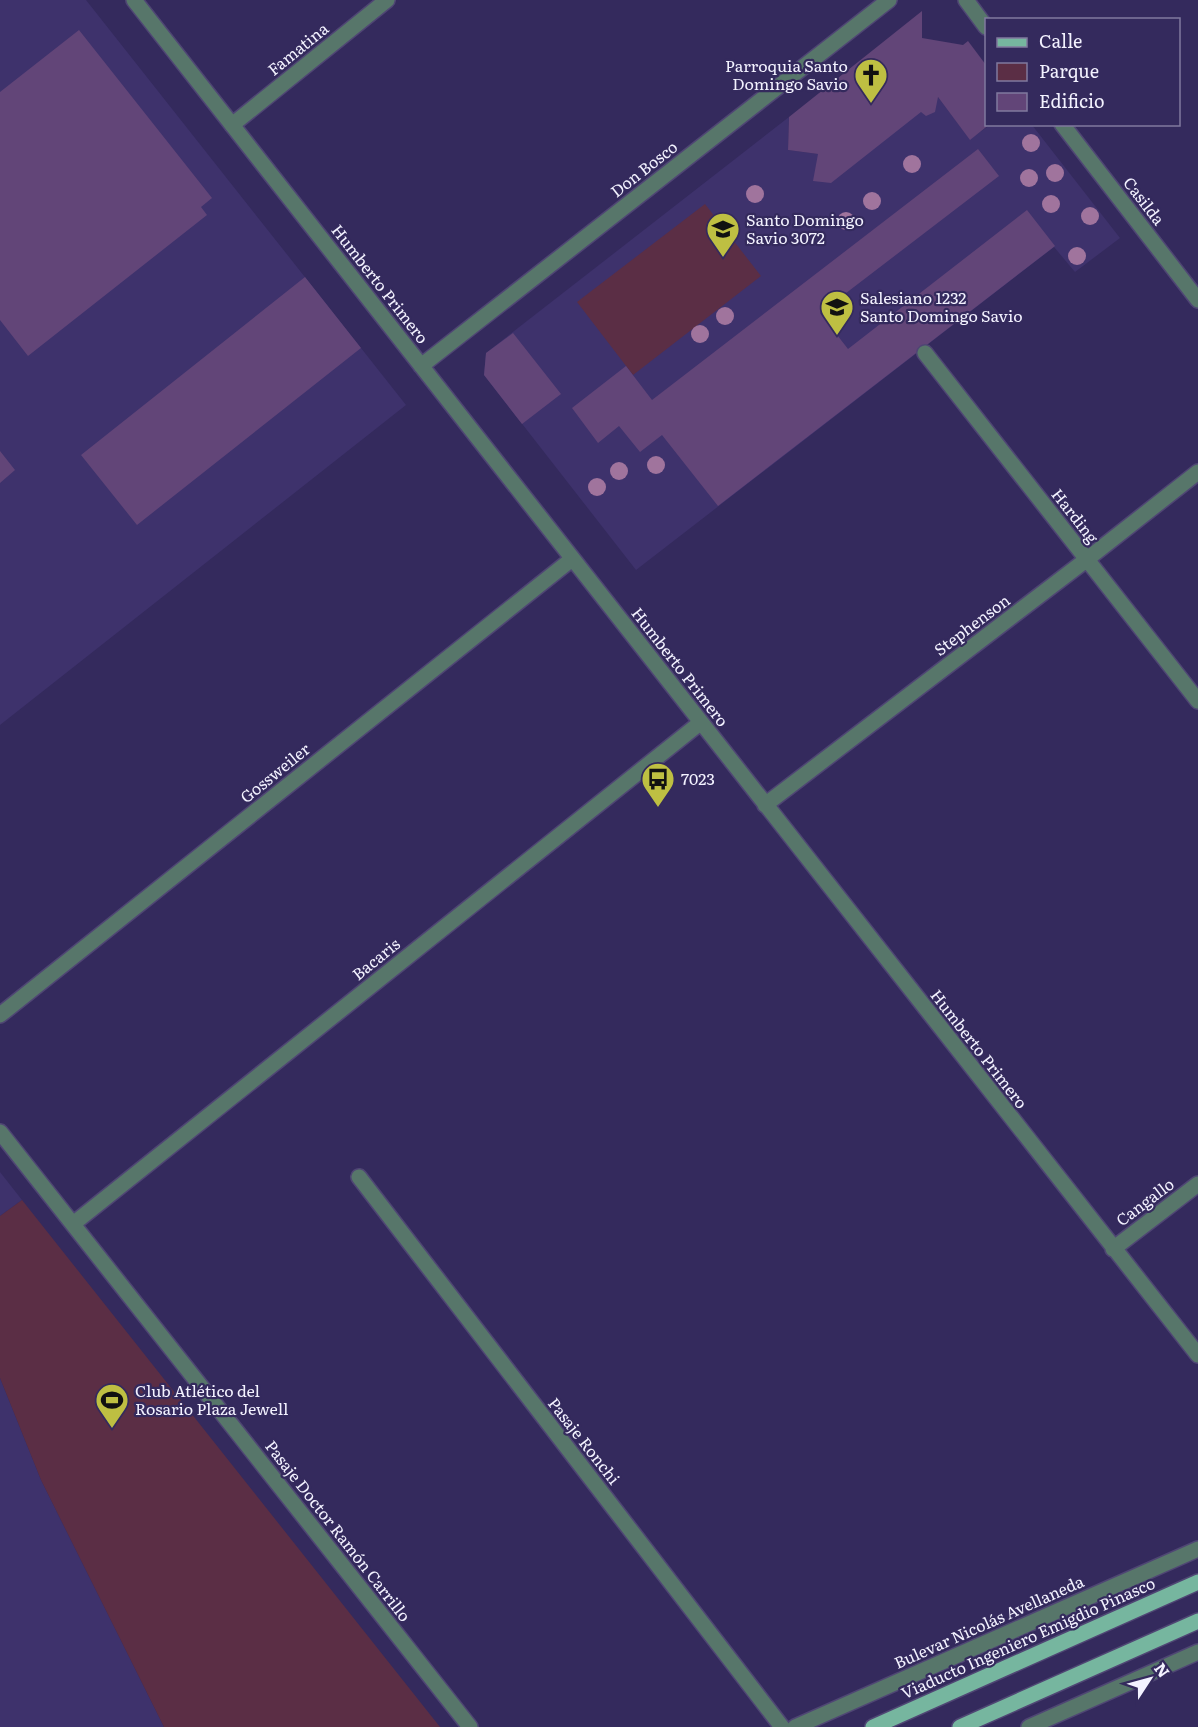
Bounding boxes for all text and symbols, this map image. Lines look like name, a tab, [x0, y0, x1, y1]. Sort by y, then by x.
street label: Famatina	[262, 16, 333, 80]
legend	[985, 18, 1180, 126]
text: Calle	[1039, 27, 1082, 54]
place label: Parroquia Santo Domingo Savio	[725, 53, 848, 95]
church icon: Parroquia Santo Domingo Savio	[853, 57, 889, 104]
text: Parque	[1039, 57, 1099, 84]
text: Edificio	[1039, 87, 1105, 114]
street label: Don Bosco	[605, 134, 682, 202]
street label: Casilda	[1118, 171, 1172, 230]
place label: Santo Domingo Savio 3072	[746, 207, 864, 249]
school or university icon: Santo Domingo Savio 3072	[705, 211, 741, 258]
street label: Humberto Primero	[327, 219, 435, 348]
place label: Salesiano 1232 Santo Domingo Savio	[860, 285, 1023, 327]
school or university icon: Salesiano 1232 Santo Domingo Savio	[819, 289, 855, 336]
street label: Harding	[1047, 483, 1105, 548]
street label: Stephenson	[928, 587, 1015, 661]
street label: Humberto Primero	[627, 602, 735, 731]
street label: Gossweiler	[234, 736, 315, 808]
bus stop icon: 7023	[640, 761, 676, 808]
place label: 7023	[681, 766, 715, 790]
street label: Bacaris	[346, 931, 405, 985]
street label: Humberto Primero	[926, 984, 1034, 1113]
street label: Cangallo	[1110, 1171, 1179, 1231]
place label: Club Atlético del Rosario Plaza Jewell	[135, 1378, 288, 1420]
sports icon: Club Atlético del Rosario Plaza Jewell	[94, 1382, 130, 1429]
street label: Pasaje Ronchi	[543, 1392, 627, 1489]
street label: Pasaje Doctor Ramón Carrillo	[260, 1435, 417, 1626]
street label: Bulevar Nicolás Avellaneda	[890, 1568, 1088, 1674]
street label: Viaducto Ingeniero Emigdio Pinasco	[897, 1570, 1158, 1704]
north arrow	[1120, 1649, 1180, 1709]
text: N	[1149, 1657, 1177, 1682]

